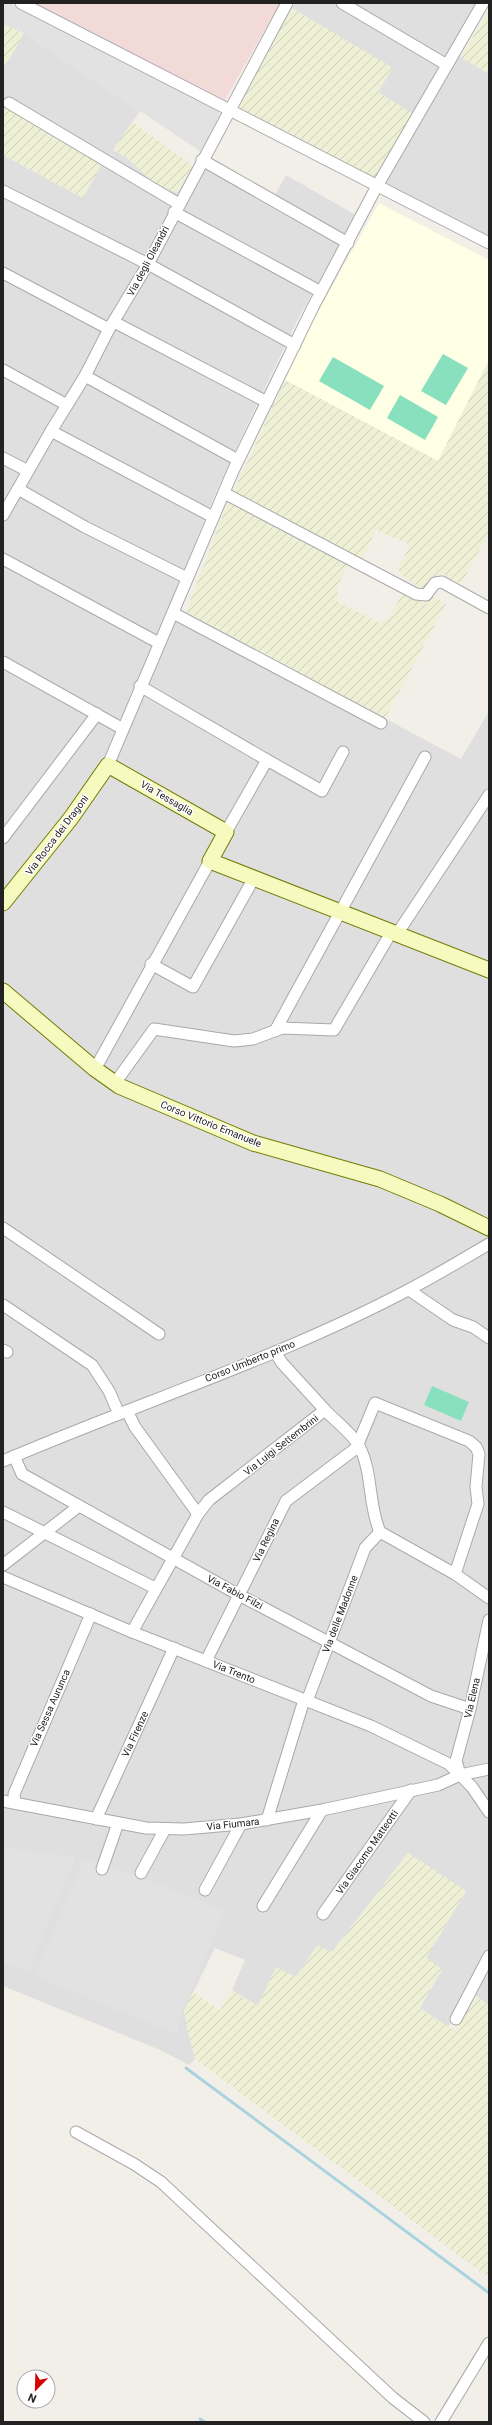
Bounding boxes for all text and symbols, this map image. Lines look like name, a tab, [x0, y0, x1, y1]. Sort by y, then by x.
street label: Via degli Oleandri	[125, 224, 171, 298]
street label: Via Tessaglia	[139, 778, 195, 818]
street label: Via Rocca dei Dragoni	[23, 793, 91, 877]
street label: Corso Vittorio Emanuele	[159, 1099, 263, 1149]
street label: Corso Umberto primo	[203, 1338, 297, 1384]
street label: Via Luigi Settembrini	[242, 1412, 320, 1478]
street label: Via Regina	[251, 1516, 281, 1564]
street label: Via Fabio Filzi	[205, 1573, 265, 1611]
street label: Via delle Madonne	[320, 1574, 360, 1654]
street label: Via Trento	[211, 1658, 257, 1686]
street label: Via Sessa Aurunca	[28, 1668, 72, 1748]
street label: Via Elena	[462, 1677, 482, 1719]
street label: Via Firenze	[120, 1709, 150, 1759]
street label: Via Giacomo Matteotti	[334, 1808, 400, 1896]
street label: Via Fiumara	[206, 1816, 260, 1832]
north arrow	[16, 2369, 56, 2409]
text: N	[26, 2390, 38, 2405]

